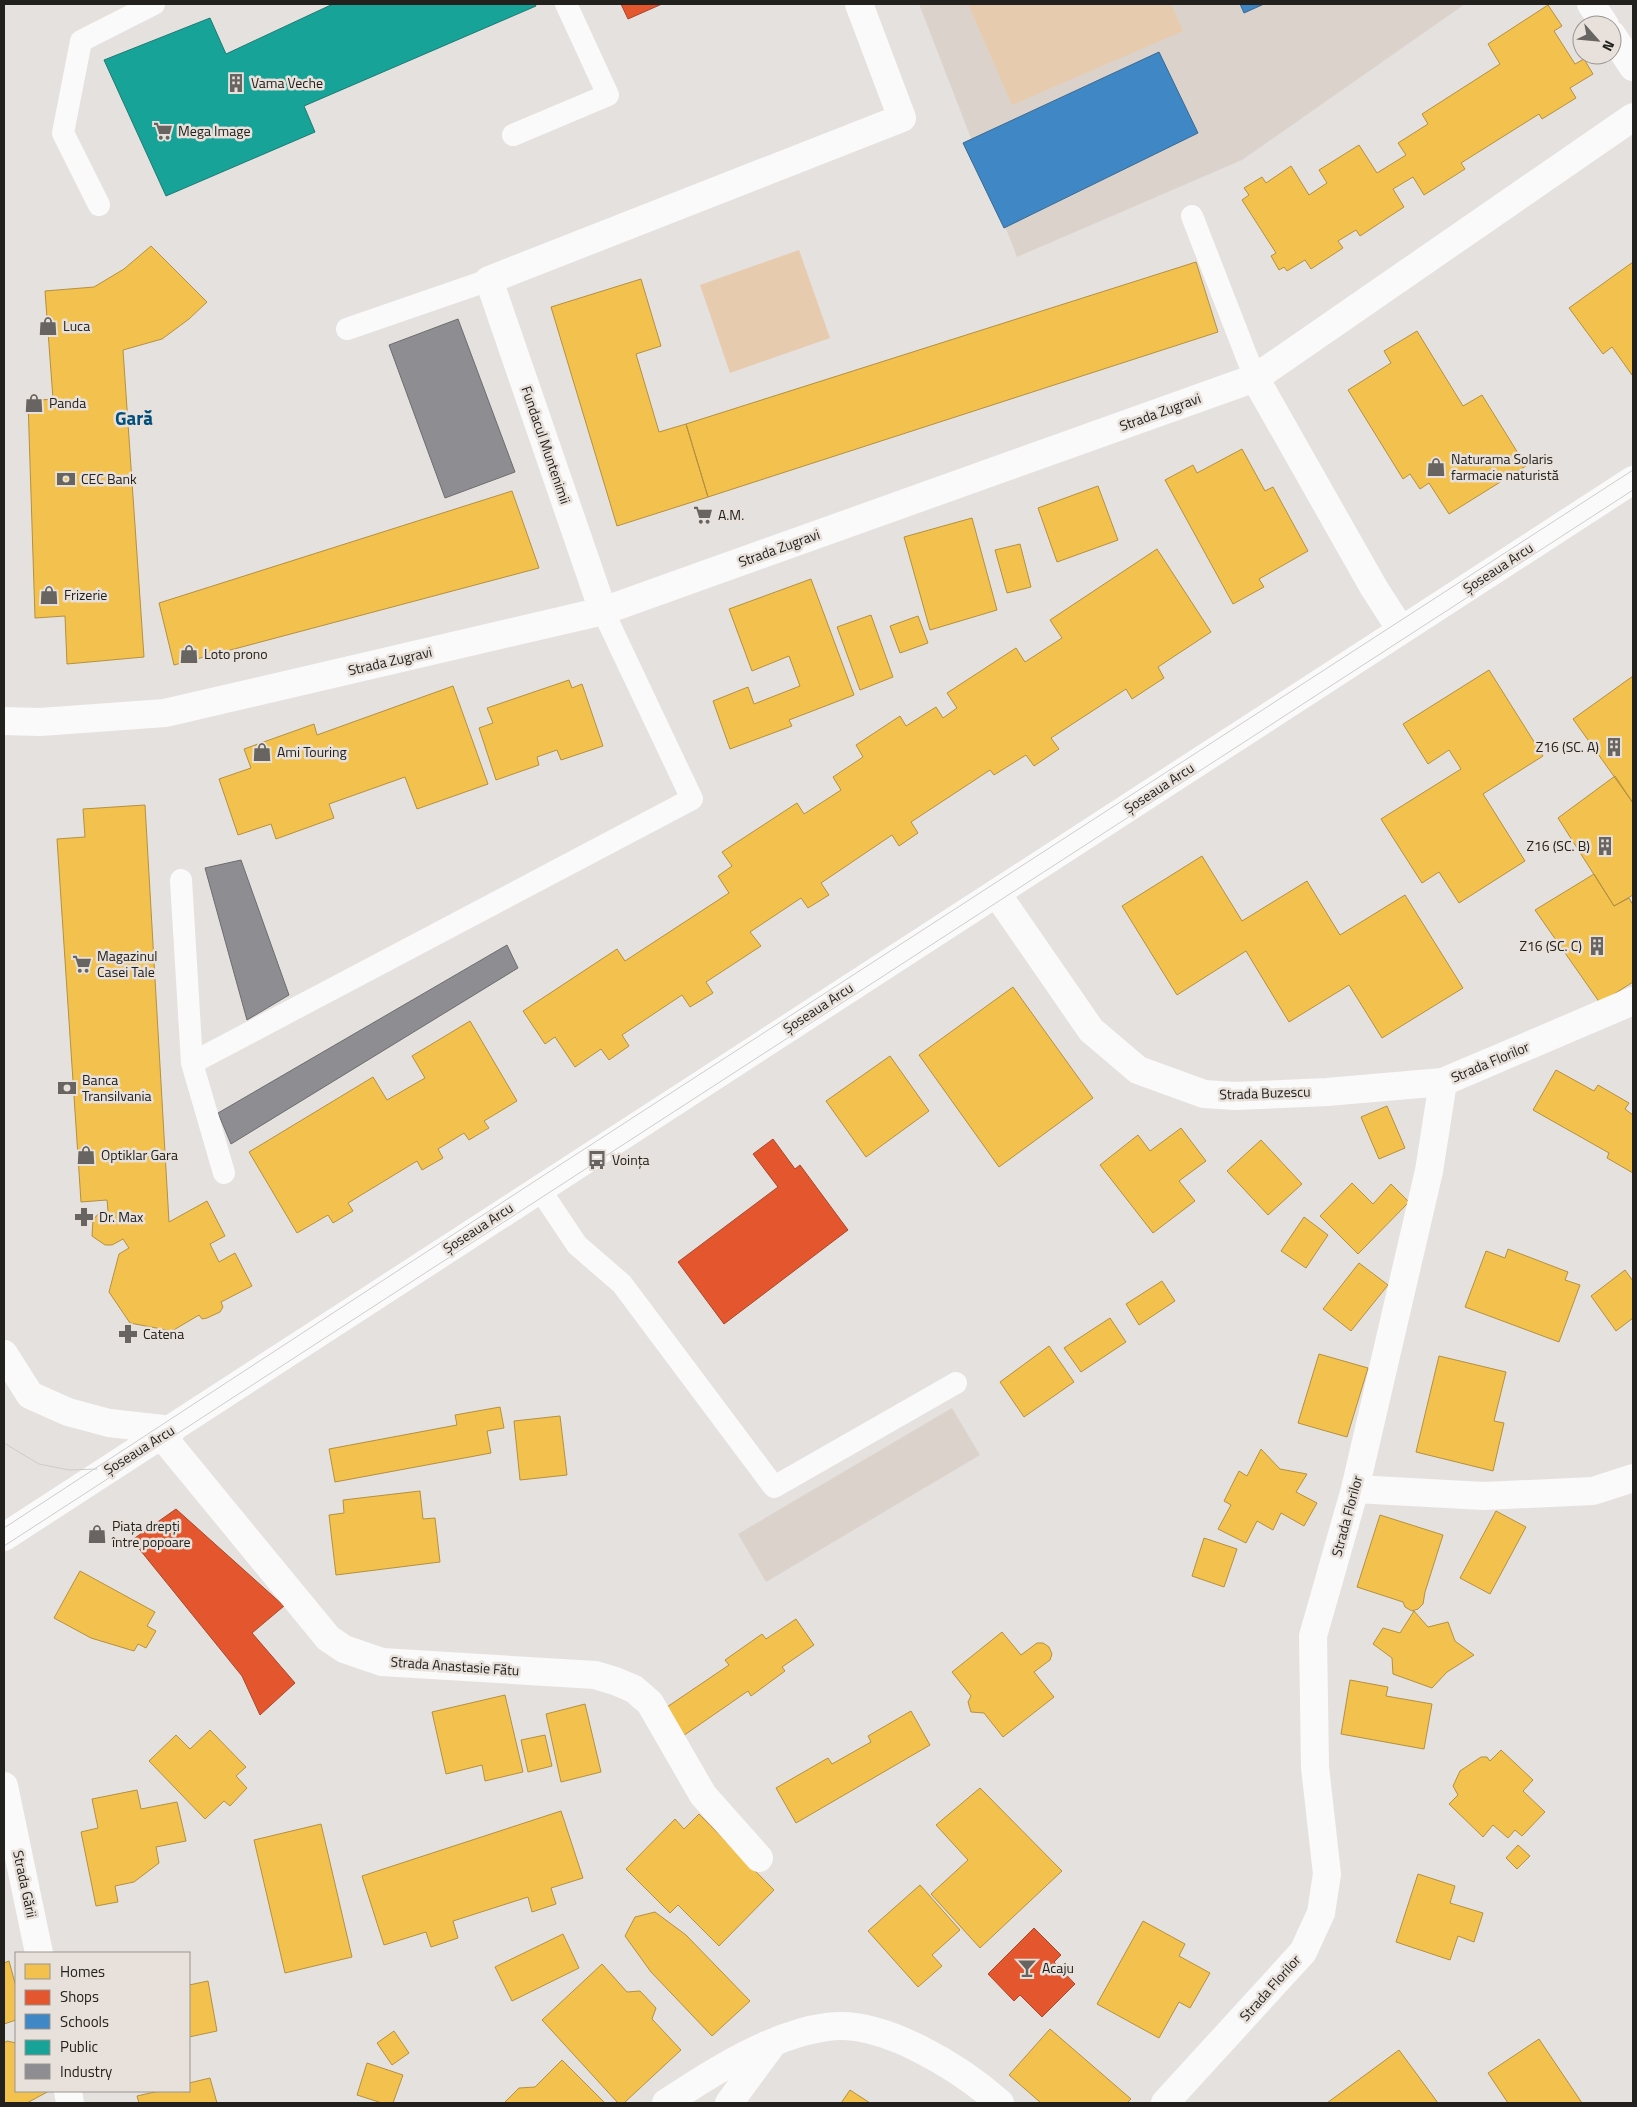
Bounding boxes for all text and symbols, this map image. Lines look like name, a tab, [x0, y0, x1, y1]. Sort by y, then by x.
north arrow	[1572, 15, 1622, 65]
text: N	[1597, 37, 1621, 55]
building icon: Vama Veche	[225, 72, 247, 94]
place label: Vama Veche	[251, 72, 323, 93]
supermarket icon: Mega Image	[152, 120, 174, 142]
place label: Mega Image	[178, 120, 250, 141]
shop icon: Luca	[37, 315, 59, 337]
place label: Luca	[63, 315, 90, 336]
street label: Fundacul Muntenimii	[516, 383, 576, 507]
street label: Strada Zugravi	[1116, 387, 1204, 436]
shop icon: Panda	[23, 392, 45, 414]
place label: Panda	[49, 392, 86, 413]
district label: Gară	[115, 403, 153, 432]
place label: Naturama Solaris farmacie naturistă	[1451, 448, 1559, 485]
shop icon: Naturama Solaris farmacie naturistă	[1425, 456, 1447, 478]
bank icon: CEC Bank	[55, 468, 77, 490]
place label: CEC Bank	[81, 468, 137, 489]
supermarket icon: A.M.	[692, 504, 714, 526]
place label: A.M.	[718, 504, 744, 525]
street label: Strada Zugravi	[735, 523, 823, 572]
street label: Șoseaua Arcu	[1459, 537, 1537, 598]
shop icon: Frizerie	[38, 584, 60, 606]
place label: Frizerie	[64, 584, 107, 605]
street label: Strada Zugravi	[346, 641, 434, 680]
shop icon: Loto prono	[178, 643, 200, 665]
place label: Loto prono	[204, 643, 268, 664]
place label: Z16 (SC. A)	[1536, 736, 1599, 757]
building icon: Z16 (SC. A)	[1603, 736, 1625, 758]
shop icon: Ami Touring	[251, 741, 273, 763]
place label: Ami Touring	[277, 741, 347, 762]
street label: Șoseaua Arcu	[1120, 757, 1198, 818]
place label: Z16 (SC. B)	[1526, 835, 1590, 856]
building icon: Z16 (SC. B)	[1594, 835, 1616, 857]
place label: Z16 (SC. C)	[1519, 935, 1582, 956]
building icon: Z16 (SC. C)	[1586, 935, 1608, 957]
place label: Magazinul Casei Tale	[97, 945, 158, 982]
supermarket icon: Magazinul Casei Tale	[71, 953, 93, 975]
street label: Șoseaua Arcu	[779, 977, 857, 1038]
street label: Strada Florilor	[1447, 1036, 1532, 1087]
place label: Banca Transilvania	[82, 1069, 152, 1106]
bank icon: Banca Transilvania	[56, 1077, 78, 1099]
street label: Strada Buzescu	[1219, 1080, 1311, 1105]
shop icon: Optiklar Gara	[75, 1144, 97, 1166]
place label: Optiklar Gara	[101, 1144, 178, 1165]
bus stop icon: Voința	[586, 1149, 608, 1171]
place label: Voința	[612, 1149, 650, 1170]
street label: Șoseaua Arcu	[439, 1197, 517, 1258]
pharmacy icon: Dr. Max	[73, 1206, 95, 1228]
place label: Dr. Max	[99, 1206, 144, 1227]
pharmacy icon: Catena	[117, 1323, 139, 1345]
place label: Catena	[143, 1323, 184, 1344]
street label: Șoseaua Arcu	[99, 1420, 178, 1480]
street label: Strada Florilor	[1326, 1473, 1367, 1559]
place label: Piața drepți între popoare	[111, 1515, 191, 1552]
shop icon: Piața drepți între popoare	[86, 1523, 108, 1545]
street label: Strada Anastasie Fătu	[390, 1651, 520, 1680]
street label: Strada Gării	[8, 1848, 43, 1920]
street label: Strada Florilor	[1234, 1950, 1305, 2026]
legend	[15, 1952, 190, 2092]
bar icon: Acaju	[1016, 1957, 1038, 1979]
place label: Acaju	[1042, 1957, 1074, 1978]
text: Homes	[60, 1960, 105, 1983]
text: Shops	[60, 1985, 99, 2008]
text: Schools	[60, 2010, 109, 2033]
text: Public	[60, 2035, 98, 2058]
text: Industry	[60, 2060, 112, 2083]

